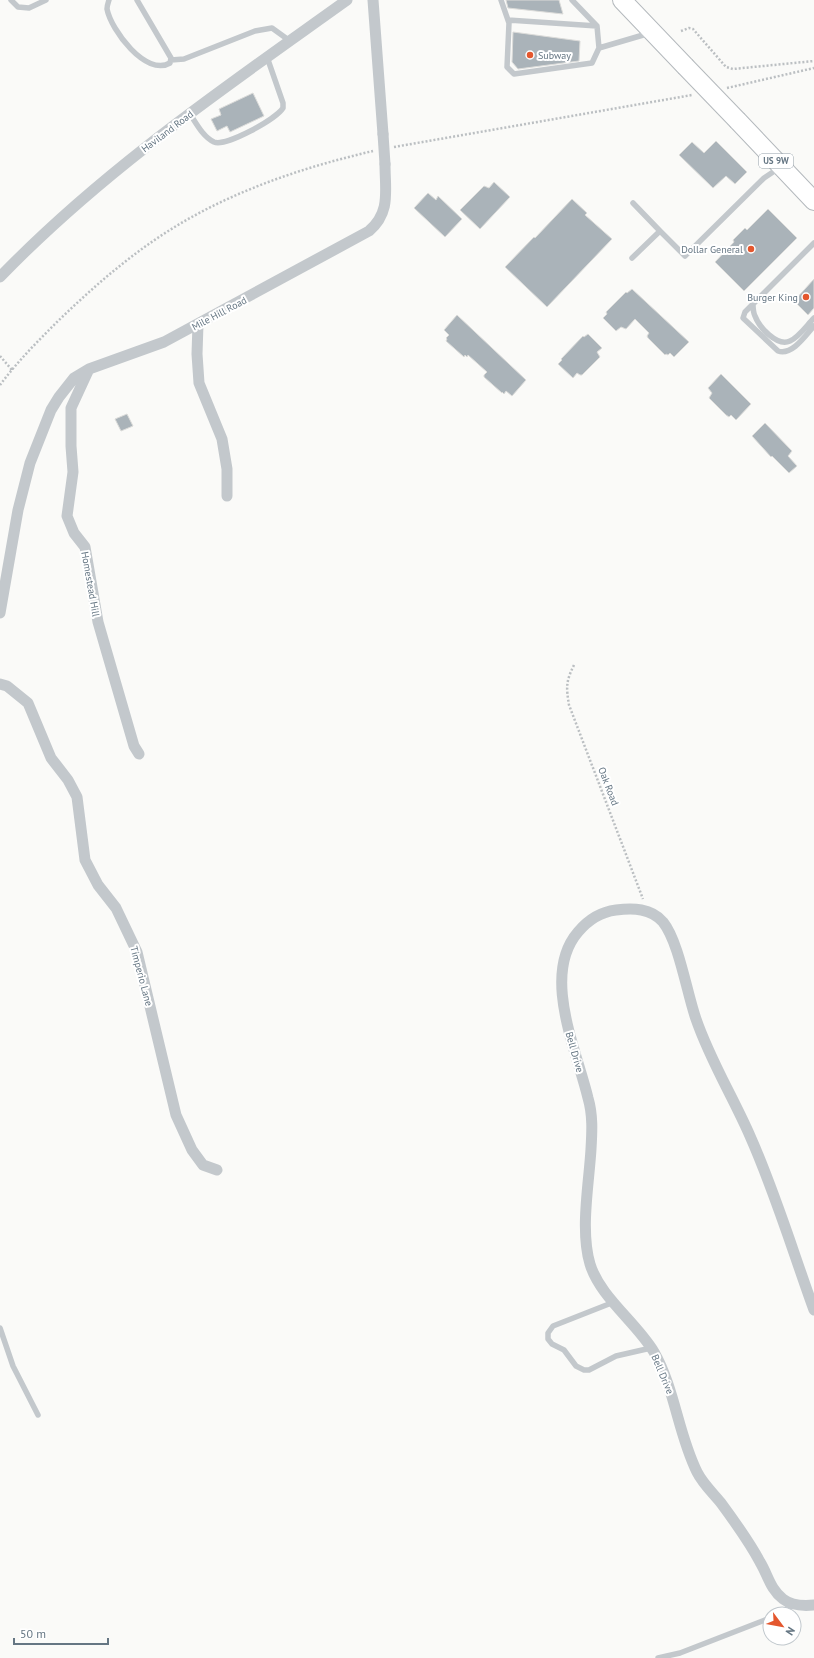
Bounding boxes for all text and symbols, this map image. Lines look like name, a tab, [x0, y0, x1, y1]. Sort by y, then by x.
place label: Subway	[538, 49, 571, 62]
marker: Subway	[525, 50, 535, 60]
street label: Haviland Road	[139, 108, 196, 155]
road number: US 9W	[759, 154, 793, 168]
place label: Dollar General	[681, 243, 743, 256]
marker: Dollar General	[746, 244, 756, 254]
place label: Burger King	[747, 291, 798, 304]
marker: Burger King	[801, 292, 811, 302]
street label: Mile Hill Road	[190, 294, 249, 333]
street label: Homestead Hill	[78, 550, 103, 618]
street label: Oak Road	[595, 765, 622, 807]
street label: Timperio Lane	[127, 945, 156, 1007]
street label: Bell Drive	[563, 1030, 587, 1074]
street label: Bell Drive	[648, 1352, 677, 1396]
north arrow	[762, 1606, 802, 1646]
scale bar	[14, 1620, 108, 1646]
text: N	[783, 1625, 798, 1638]
text: 50 m	[20, 1626, 46, 1641]

